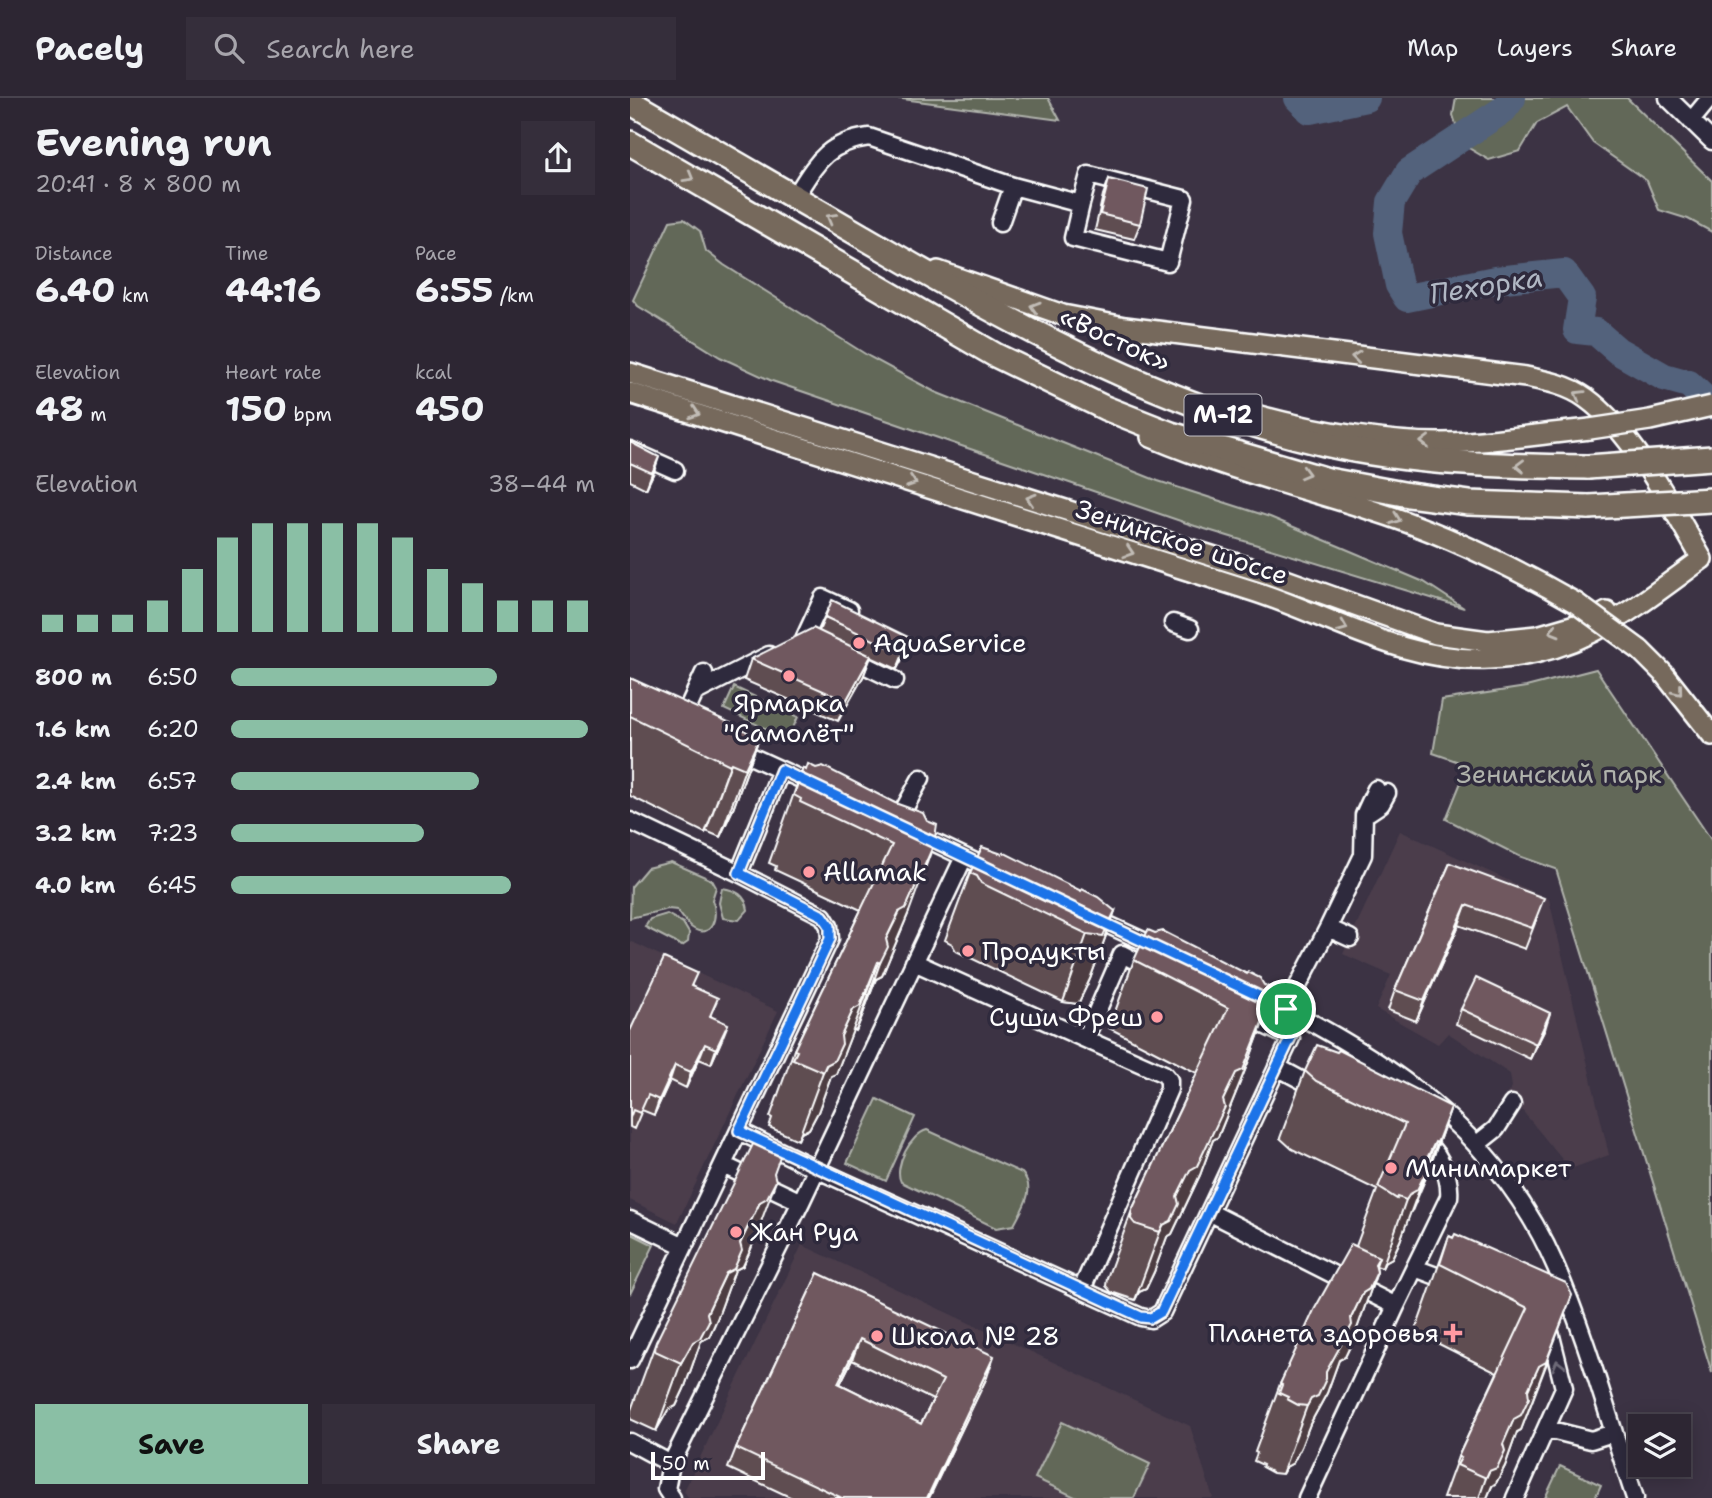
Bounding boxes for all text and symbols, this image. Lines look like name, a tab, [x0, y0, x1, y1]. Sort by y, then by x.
search box	[186, 17, 676, 80]
text: Pacely	[35, 26, 144, 71]
icon: search	[210, 29, 248, 67]
text: Search here	[266, 31, 415, 66]
text: Map	[1407, 32, 1458, 64]
text: Layers	[1496, 32, 1573, 64]
text: Share	[1611, 32, 1677, 64]
text: Evening run	[35, 117, 272, 168]
button: share	[521, 121, 595, 195]
text: 20:41 · 8 × 800 m	[35, 169, 241, 199]
one-way arrow	[682, 169, 694, 182]
one-way arrow	[825, 213, 838, 226]
text: Distance	[35, 241, 113, 266]
text: Time	[225, 241, 269, 266]
text: Pace	[415, 241, 457, 266]
water label: Пехорка	[1427, 257, 1545, 313]
text: 6.40	[35, 266, 116, 313]
text: 44:16	[225, 266, 321, 313]
text: 6:55	[415, 266, 493, 313]
text: km	[116, 283, 149, 308]
text: /km	[493, 283, 534, 308]
street label: «Восток»	[1054, 298, 1176, 379]
one-way arrow	[1029, 300, 1041, 315]
one-way arrow	[1350, 350, 1361, 365]
text: Elevation	[35, 360, 120, 385]
text: Heart rate	[225, 360, 322, 385]
text: kcal	[415, 360, 452, 385]
text: 48	[35, 385, 84, 432]
text: 150	[225, 385, 287, 432]
text: 450	[415, 385, 485, 432]
one-way arrow	[1573, 390, 1586, 403]
road number: М-12	[1184, 394, 1262, 436]
text: m	[84, 402, 107, 427]
text: bpm	[287, 402, 332, 427]
one-way arrow	[689, 405, 701, 420]
one-way arrow	[1419, 434, 1430, 449]
one-way arrow	[1514, 458, 1525, 474]
one-way arrow	[1298, 465, 1310, 479]
text: Elevation	[35, 469, 138, 499]
text: 38–44 m	[488, 469, 595, 499]
one-way arrow	[905, 474, 917, 489]
street label: Зенинское шоссе	[1072, 491, 1293, 592]
one-way arrow	[1025, 493, 1037, 508]
one-way arrow	[1390, 511, 1402, 525]
one-way arrow	[1122, 543, 1134, 558]
one-way arrow	[1336, 619, 1348, 633]
one-way arrow	[1548, 623, 1560, 637]
place label: AquaService	[873, 625, 1027, 660]
marker: AquaService	[851, 635, 867, 651]
text: 800 m	[35, 662, 112, 692]
text: 6:50	[147, 662, 198, 692]
marker: Ярмарка "Самолёт"	[781, 668, 797, 684]
one-way arrow	[1669, 683, 1682, 695]
place label: Ярмарка "Самолёт"	[723, 685, 855, 750]
text: 1.6 km	[35, 714, 110, 744]
text: 6:20	[147, 714, 199, 744]
park label: Зенинский парк	[1456, 756, 1662, 791]
text: 2.4 km	[35, 766, 116, 796]
text: 6:57	[147, 766, 197, 796]
text: 3.2 km	[35, 818, 117, 848]
text: 7:23	[147, 818, 198, 848]
place label: Allamak	[823, 854, 927, 889]
marker: Allamak	[801, 864, 817, 880]
text: 4.0 km	[35, 870, 116, 900]
text: 6:45	[147, 870, 197, 900]
place label: Продукты	[982, 933, 1106, 968]
marker: Продукты	[960, 943, 976, 959]
pin	[1256, 979, 1316, 1039]
icon: arrive	[1267, 990, 1305, 1028]
place label: Суши Фреш	[989, 999, 1143, 1034]
marker: Суши Фреш	[1149, 1009, 1165, 1025]
place label: Минимаркет	[1405, 1150, 1572, 1185]
marker: Минимаркет	[1383, 1160, 1399, 1176]
place label: Жан Руа	[750, 1214, 858, 1249]
marker: Жан Руа	[728, 1224, 744, 1240]
place label: Планета здоровья	[1209, 1315, 1439, 1350]
place label: Школа № 28	[891, 1318, 1060, 1353]
marker: Планета здоровья	[1445, 1325, 1461, 1341]
marker: Школа № 28	[869, 1328, 885, 1344]
one-way arrow	[1552, 1359, 1566, 1371]
button: Save	[35, 1404, 308, 1484]
button: Share	[322, 1404, 595, 1484]
map controls	[1628, 1414, 1691, 1477]
button: layers	[1628, 1414, 1691, 1477]
scale bar	[651, 1449, 765, 1481]
text: 50 m	[662, 1451, 710, 1476]

